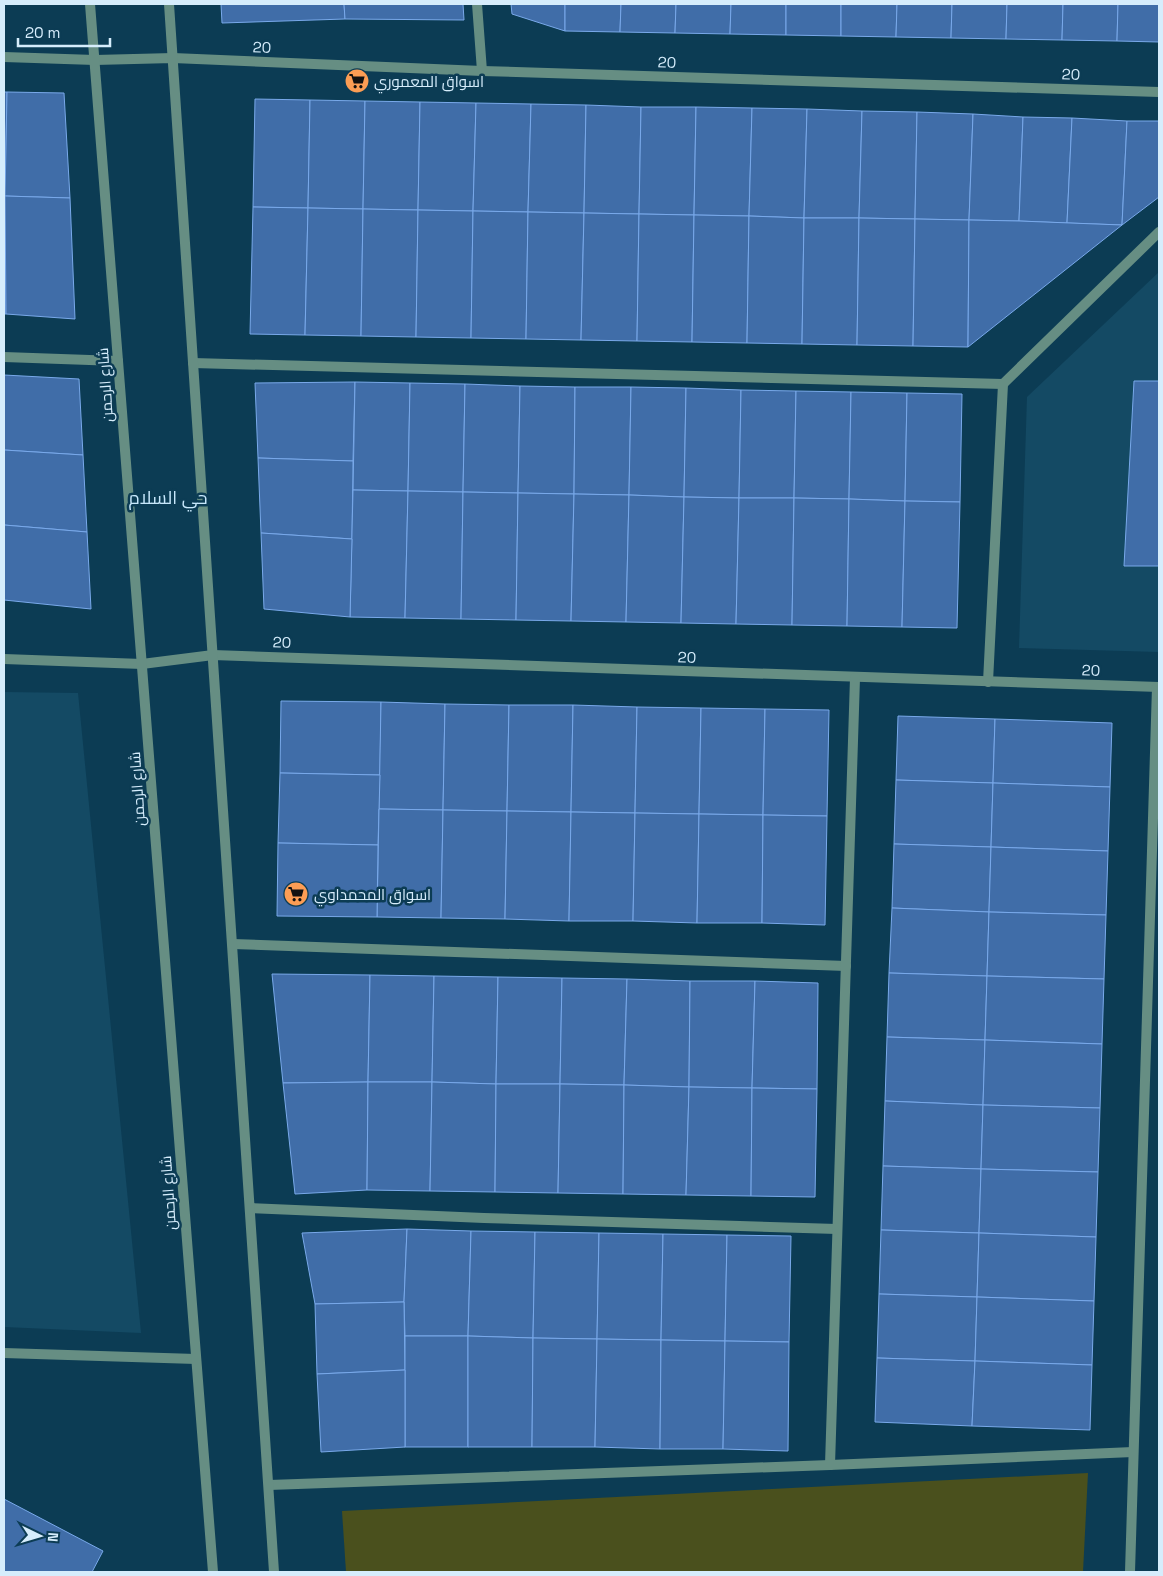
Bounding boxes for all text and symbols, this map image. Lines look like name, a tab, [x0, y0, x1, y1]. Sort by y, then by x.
scale bar	[18, 15, 110, 47]
text: 20 m	[25, 23, 60, 42]
street label: 20	[252, 37, 272, 57]
street label: 20	[657, 52, 677, 72]
street label: 20	[1061, 64, 1081, 84]
supermarket icon: اسواق المعموري	[344, 68, 370, 94]
place label: اسواق المعموري	[374, 72, 484, 94]
street label: شارع الرحمن	[93, 347, 119, 423]
district label: حي السلام	[128, 486, 208, 512]
street label: 20	[272, 632, 292, 652]
street label: 20	[677, 647, 697, 667]
street label: 20	[1081, 660, 1101, 680]
street label: شارع الرحمن	[125, 751, 151, 827]
supermarket icon: اسواق المحمداوي	[283, 881, 309, 907]
place label: اسواق المحمداوي	[314, 885, 431, 907]
street label: شارع الرحمن	[156, 1155, 182, 1231]
north arrow	[15, 1511, 65, 1561]
text: N	[44, 1532, 62, 1543]

